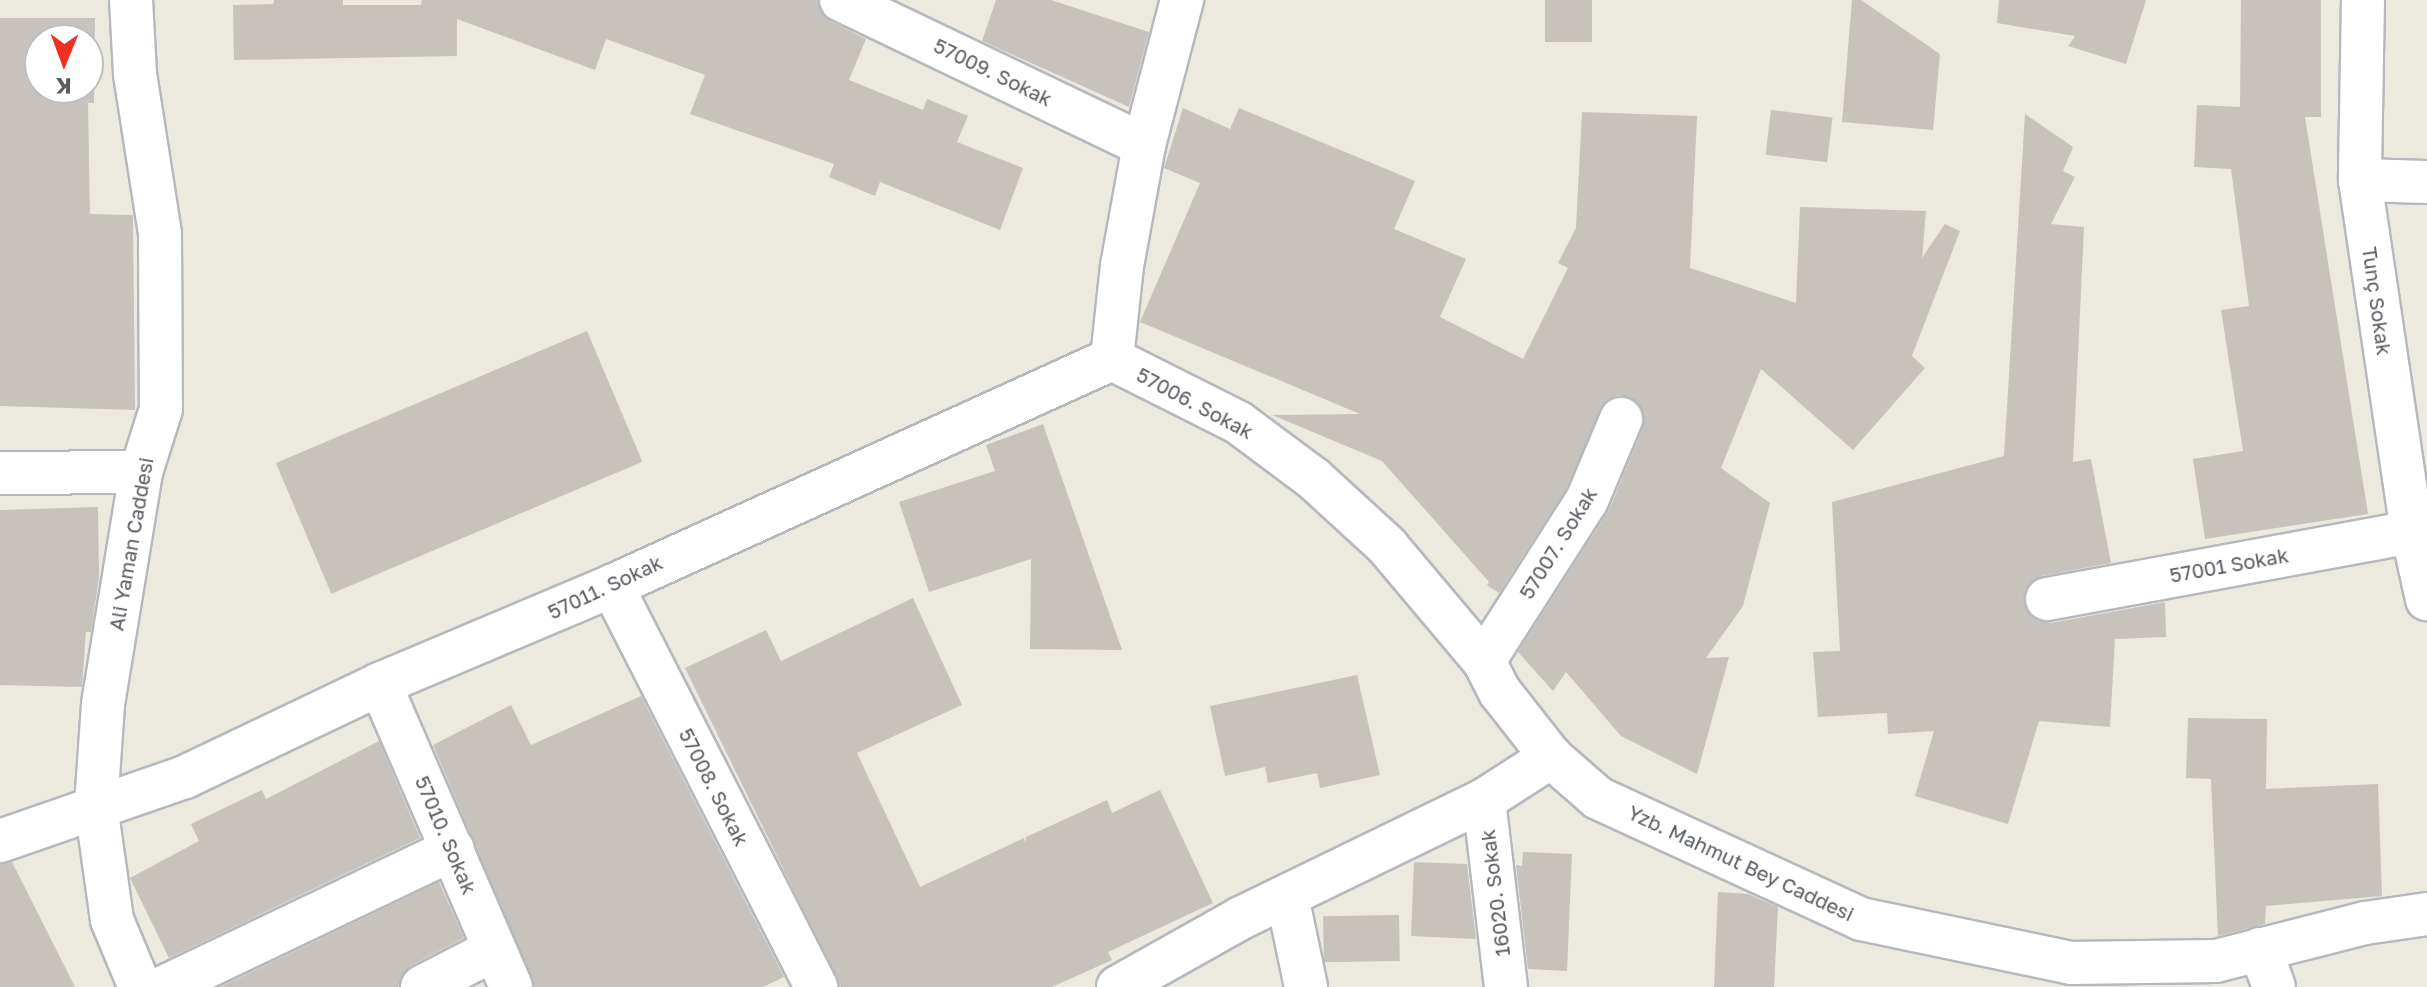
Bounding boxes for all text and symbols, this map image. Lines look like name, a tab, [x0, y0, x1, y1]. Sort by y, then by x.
north arrow	[24, 24, 104, 104]
street label: 57009. Sokak	[930, 33, 1056, 111]
text: K	[55, 73, 72, 100]
street label: Tunç Sokak	[2358, 245, 2396, 357]
street label: 57006. Sokak	[1133, 362, 1257, 444]
street label: Ali Yaman Caddesi	[104, 455, 158, 633]
street label: 57007. Sokak	[1514, 483, 1602, 603]
street label: 57001 Sokak	[2168, 543, 2290, 587]
street label: 57011. Sokak	[544, 550, 666, 624]
street label: 57008. Sokak	[674, 724, 754, 850]
street label: 57010. Sokak	[410, 772, 482, 898]
street label: Yzb. Mahmut Bey Caddesi	[1624, 800, 1858, 926]
street label: 16020. Sokak	[1475, 828, 1515, 958]

